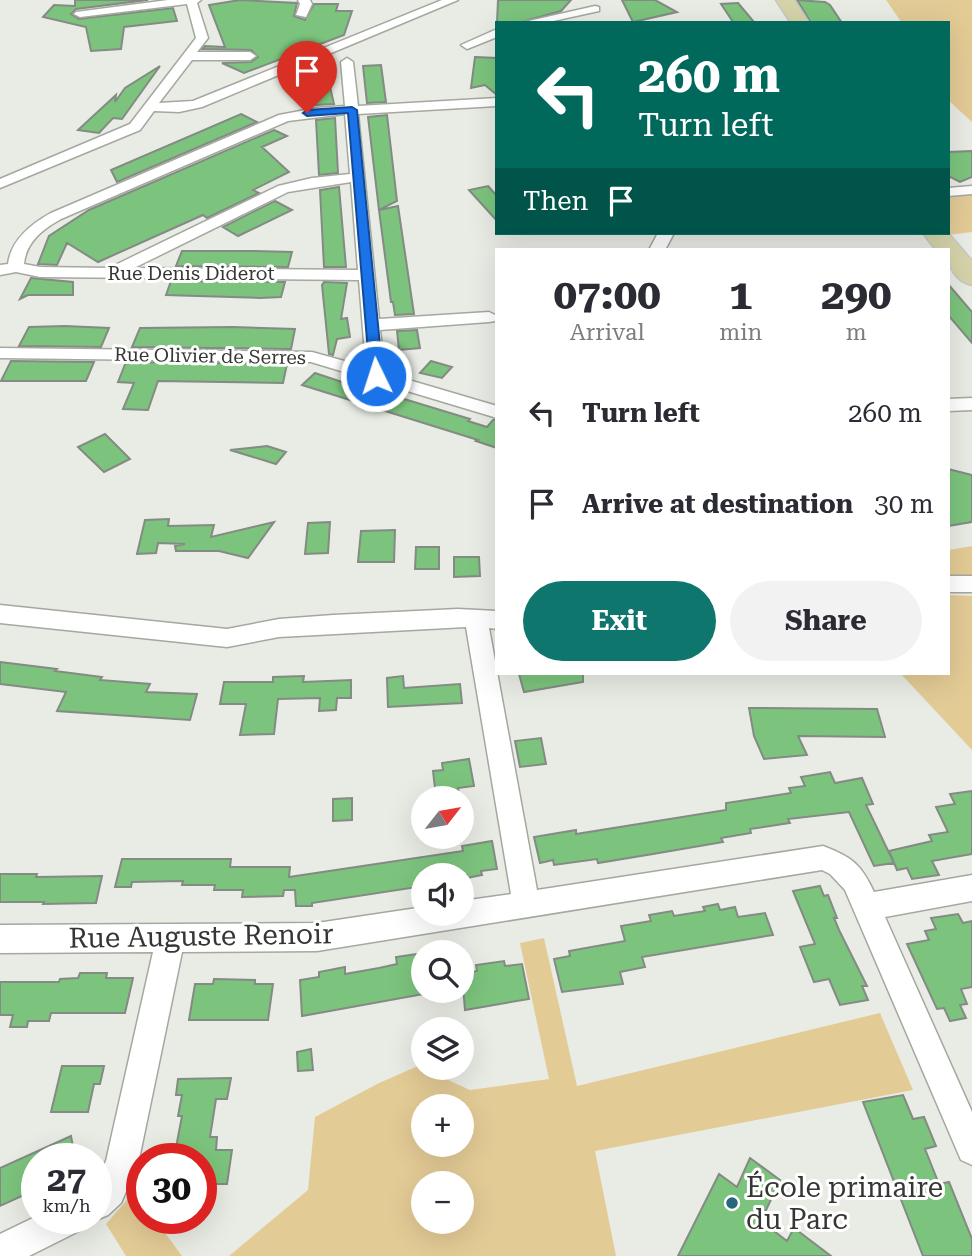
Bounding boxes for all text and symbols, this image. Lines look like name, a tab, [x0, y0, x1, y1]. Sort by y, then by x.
pin	[277, 41, 337, 113]
text: 260 m	[638, 47, 780, 104]
icon: left	[523, 49, 614, 140]
icon: arrive	[288, 52, 326, 90]
text: Turn left	[638, 106, 773, 144]
icon: arrive	[602, 182, 640, 220]
text: Then	[523, 186, 588, 216]
street label: Rue Denis Diderot	[107, 262, 275, 285]
text: 07:00	[554, 270, 661, 319]
text: 1	[729, 270, 753, 319]
text: 290	[821, 270, 891, 319]
text: Arrival	[570, 319, 644, 346]
text: min	[719, 319, 762, 346]
text: m	[846, 319, 867, 346]
position arrow	[339, 339, 413, 413]
street label: Rue Olivier de Serres	[114, 343, 306, 369]
icon: left	[523, 394, 561, 432]
text: Turn left	[582, 398, 700, 428]
text: 260 m	[848, 398, 922, 428]
icon: arrive	[523, 485, 561, 523]
text: Arrive at destination	[582, 489, 853, 519]
text: 30 m	[874, 489, 934, 519]
button: Exit	[523, 581, 716, 661]
button: Share	[730, 581, 922, 661]
north arrow	[411, 786, 474, 849]
map controls	[411, 786, 474, 1234]
button: sound	[411, 863, 474, 926]
street label: Rue Auguste Renoir	[68, 917, 334, 955]
button: search	[411, 940, 474, 1003]
button: layers	[411, 1017, 474, 1080]
button: +	[411, 1094, 474, 1157]
speed limit sign: 30	[126, 1143, 217, 1234]
text: 27	[47, 1159, 86, 1200]
place label: École primaire du Parc	[746, 1170, 943, 1236]
button: −	[411, 1171, 474, 1234]
text: km/h	[42, 1195, 91, 1216]
marker: École primaire du Parc	[724, 1195, 740, 1211]

